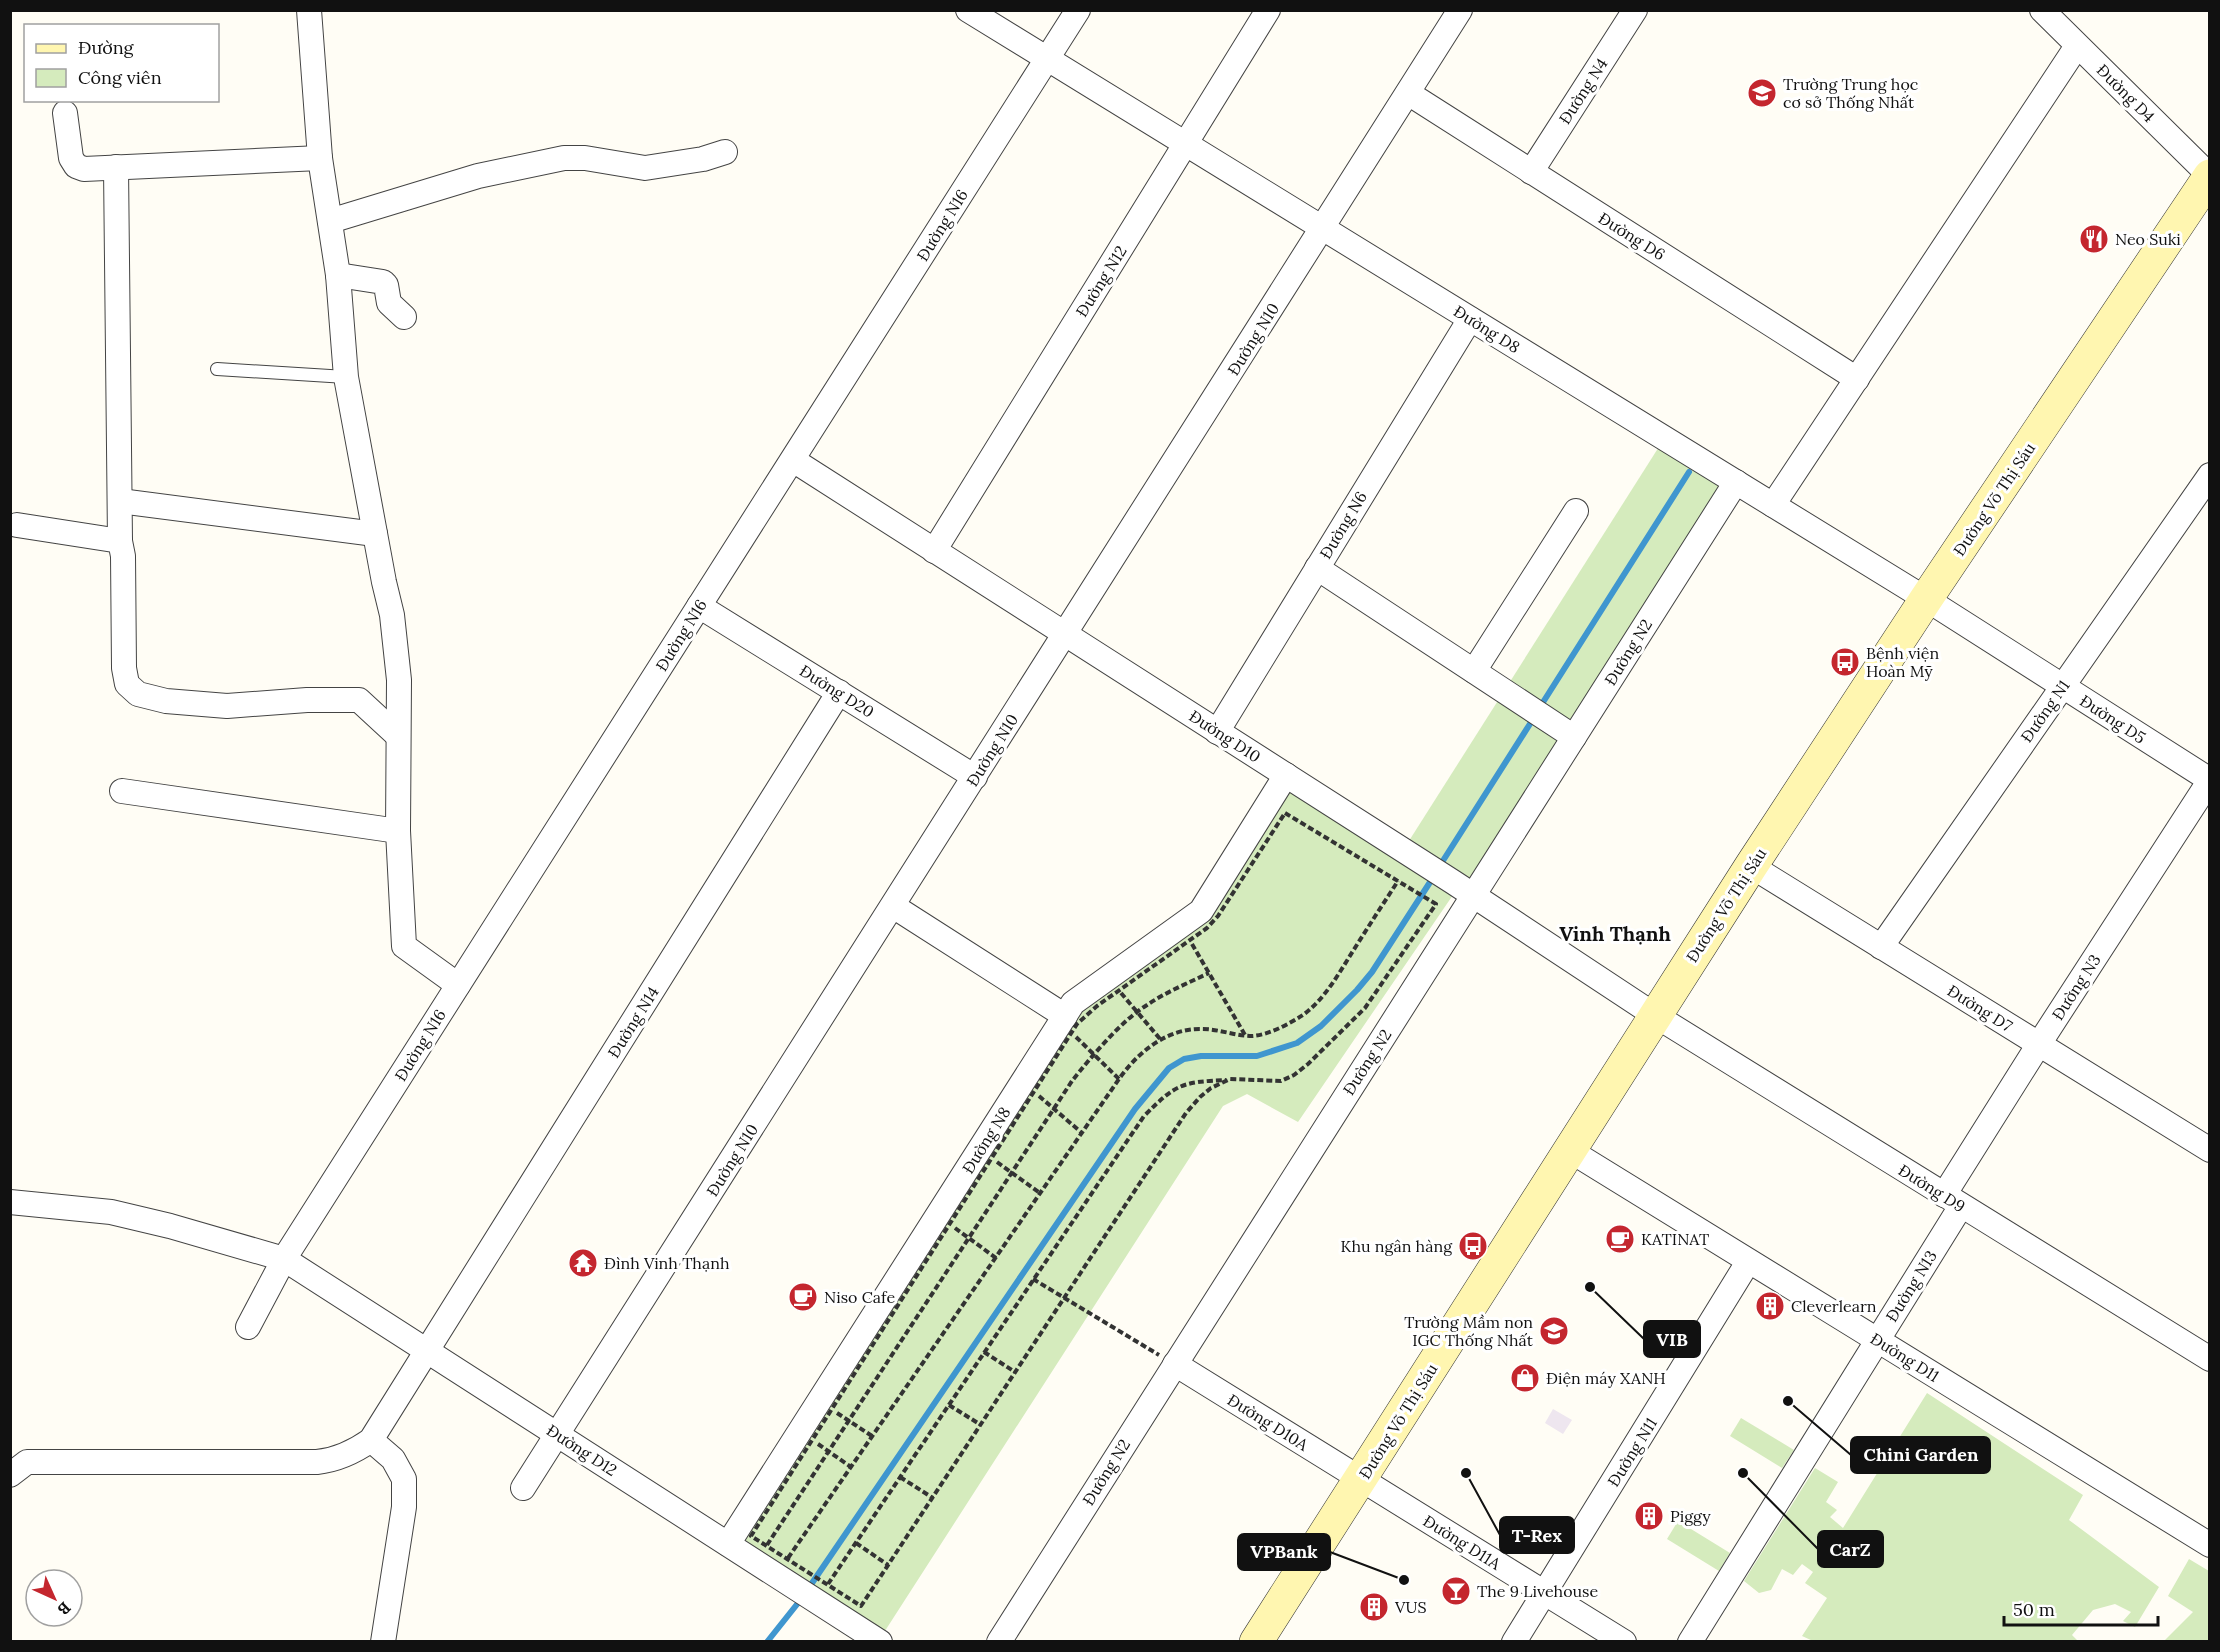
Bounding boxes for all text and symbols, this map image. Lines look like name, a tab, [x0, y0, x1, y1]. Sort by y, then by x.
legend	[24, 24, 219, 102]
text: Đường	[78, 36, 135, 59]
street label: Đường N4	[1554, 54, 1612, 128]
street label: Đường D4	[2093, 60, 2160, 127]
text: Công viên	[78, 66, 162, 89]
place label: Trường Trung học cơ sở Thống Nhất	[1783, 74, 1918, 112]
school or university icon: Trường Trung học cơ sở Thống Nhất	[1746, 77, 1778, 109]
street label: Đường N16	[912, 185, 972, 265]
street label: Đường D6	[1595, 208, 1669, 264]
restaurant icon: Neo Suki	[2078, 223, 2110, 255]
place label: Neo Suki	[2115, 229, 2181, 249]
street label: Đường N12	[1071, 242, 1131, 320]
street label: Đường N10	[1223, 299, 1283, 379]
street label: Đường D8	[1450, 301, 1524, 357]
street label: Đường Võ Thị Sáu	[1949, 438, 2040, 559]
street label: Đường N6	[1315, 488, 1371, 562]
street label: Đường N16	[651, 595, 711, 675]
street label: Đường N2	[1600, 615, 1656, 689]
place label: Bệnh viện Hoàn Mỹ	[1866, 643, 1939, 681]
bus stop icon: Bệnh viện Hoàn Mỹ	[1829, 646, 1861, 678]
street label: Đường D20	[796, 660, 878, 722]
street label: Đường N1	[2016, 676, 2074, 746]
street label: Đường D5	[2076, 690, 2150, 748]
street label: Đường D10	[1185, 705, 1265, 767]
street label: Đường N10	[962, 710, 1022, 790]
street label: Đường Võ Thị Sáu	[1682, 844, 1771, 966]
district label: Vinh Thạnh	[1559, 921, 1671, 946]
street label: Đường N3	[2047, 950, 2105, 1024]
street label: Đường D7	[1944, 980, 2017, 1036]
street label: Đường N14	[603, 982, 663, 1061]
street label: Đường N16	[390, 1005, 450, 1085]
street label: Đường N2	[1338, 1025, 1396, 1099]
street label: Đường N8	[958, 1103, 1014, 1177]
street label: Đường N10	[702, 1120, 762, 1200]
street label: Đường D9	[1895, 1160, 1969, 1216]
cafe icon: KATINAT	[1604, 1223, 1636, 1255]
place label: KATINAT	[1641, 1229, 1709, 1249]
bus stop icon: Khu ngân hàng	[1457, 1230, 1489, 1262]
place label: Khu ngân hàng	[1341, 1236, 1453, 1256]
street label: Đường N13	[1881, 1246, 1941, 1325]
temple icon: Đình Vinh Thạnh	[567, 1247, 599, 1279]
place label: Đình Vinh Thạnh	[604, 1253, 730, 1273]
cafe icon: Niso Cafe	[787, 1281, 819, 1313]
place label: Niso Cafe	[824, 1287, 895, 1307]
building icon: Cleverlearn	[1754, 1290, 1786, 1322]
place label: Cleverlearn	[1791, 1296, 1877, 1316]
place label: Trường Mầm non IGC Thống Nhất	[1404, 1312, 1534, 1350]
school or university icon: Trường Mầm non IGC Thống Nhất	[1538, 1315, 1570, 1347]
callout: VIB	[1644, 1321, 1700, 1357]
text: VIB	[1656, 1328, 1688, 1351]
street label: Đường D11	[1867, 1328, 1943, 1386]
street label: Đường Võ Thị Sáu	[1354, 1359, 1442, 1482]
shop icon: Điện máy XANH	[1509, 1362, 1541, 1394]
place label: Điện máy XANH	[1546, 1368, 1666, 1388]
street label: Đường D10A	[1224, 1389, 1313, 1455]
street label: Đường N11	[1603, 1414, 1661, 1490]
street label: Đường D12	[543, 1420, 621, 1480]
street label: Đường N2	[1078, 1435, 1134, 1509]
callout: Chini Garden	[1851, 1437, 1990, 1473]
text: Chini Garden	[1864, 1443, 1979, 1466]
building icon: Piggy	[1633, 1500, 1665, 1532]
place label: Piggy	[1670, 1506, 1711, 1526]
street label: Đường D11A	[1420, 1510, 1505, 1574]
callout: T-Rex	[1500, 1517, 1574, 1553]
text: T-Rex	[1512, 1524, 1562, 1547]
callout: CarZ	[1818, 1531, 1883, 1567]
callout: VPBank	[1238, 1534, 1330, 1570]
text: CarZ	[1829, 1538, 1871, 1561]
text: VPBank	[1250, 1540, 1318, 1563]
north arrow	[24, 1568, 84, 1628]
bar icon: The 9 Livehouse	[1440, 1575, 1472, 1607]
place label: The 9 Livehouse	[1477, 1581, 1598, 1601]
scale bar	[2004, 1589, 2158, 1627]
building icon: VUS	[1358, 1591, 1390, 1623]
place label: VUS	[1394, 1597, 1427, 1617]
text: B	[53, 1598, 75, 1620]
text: 50 m	[2013, 1598, 2055, 1621]

